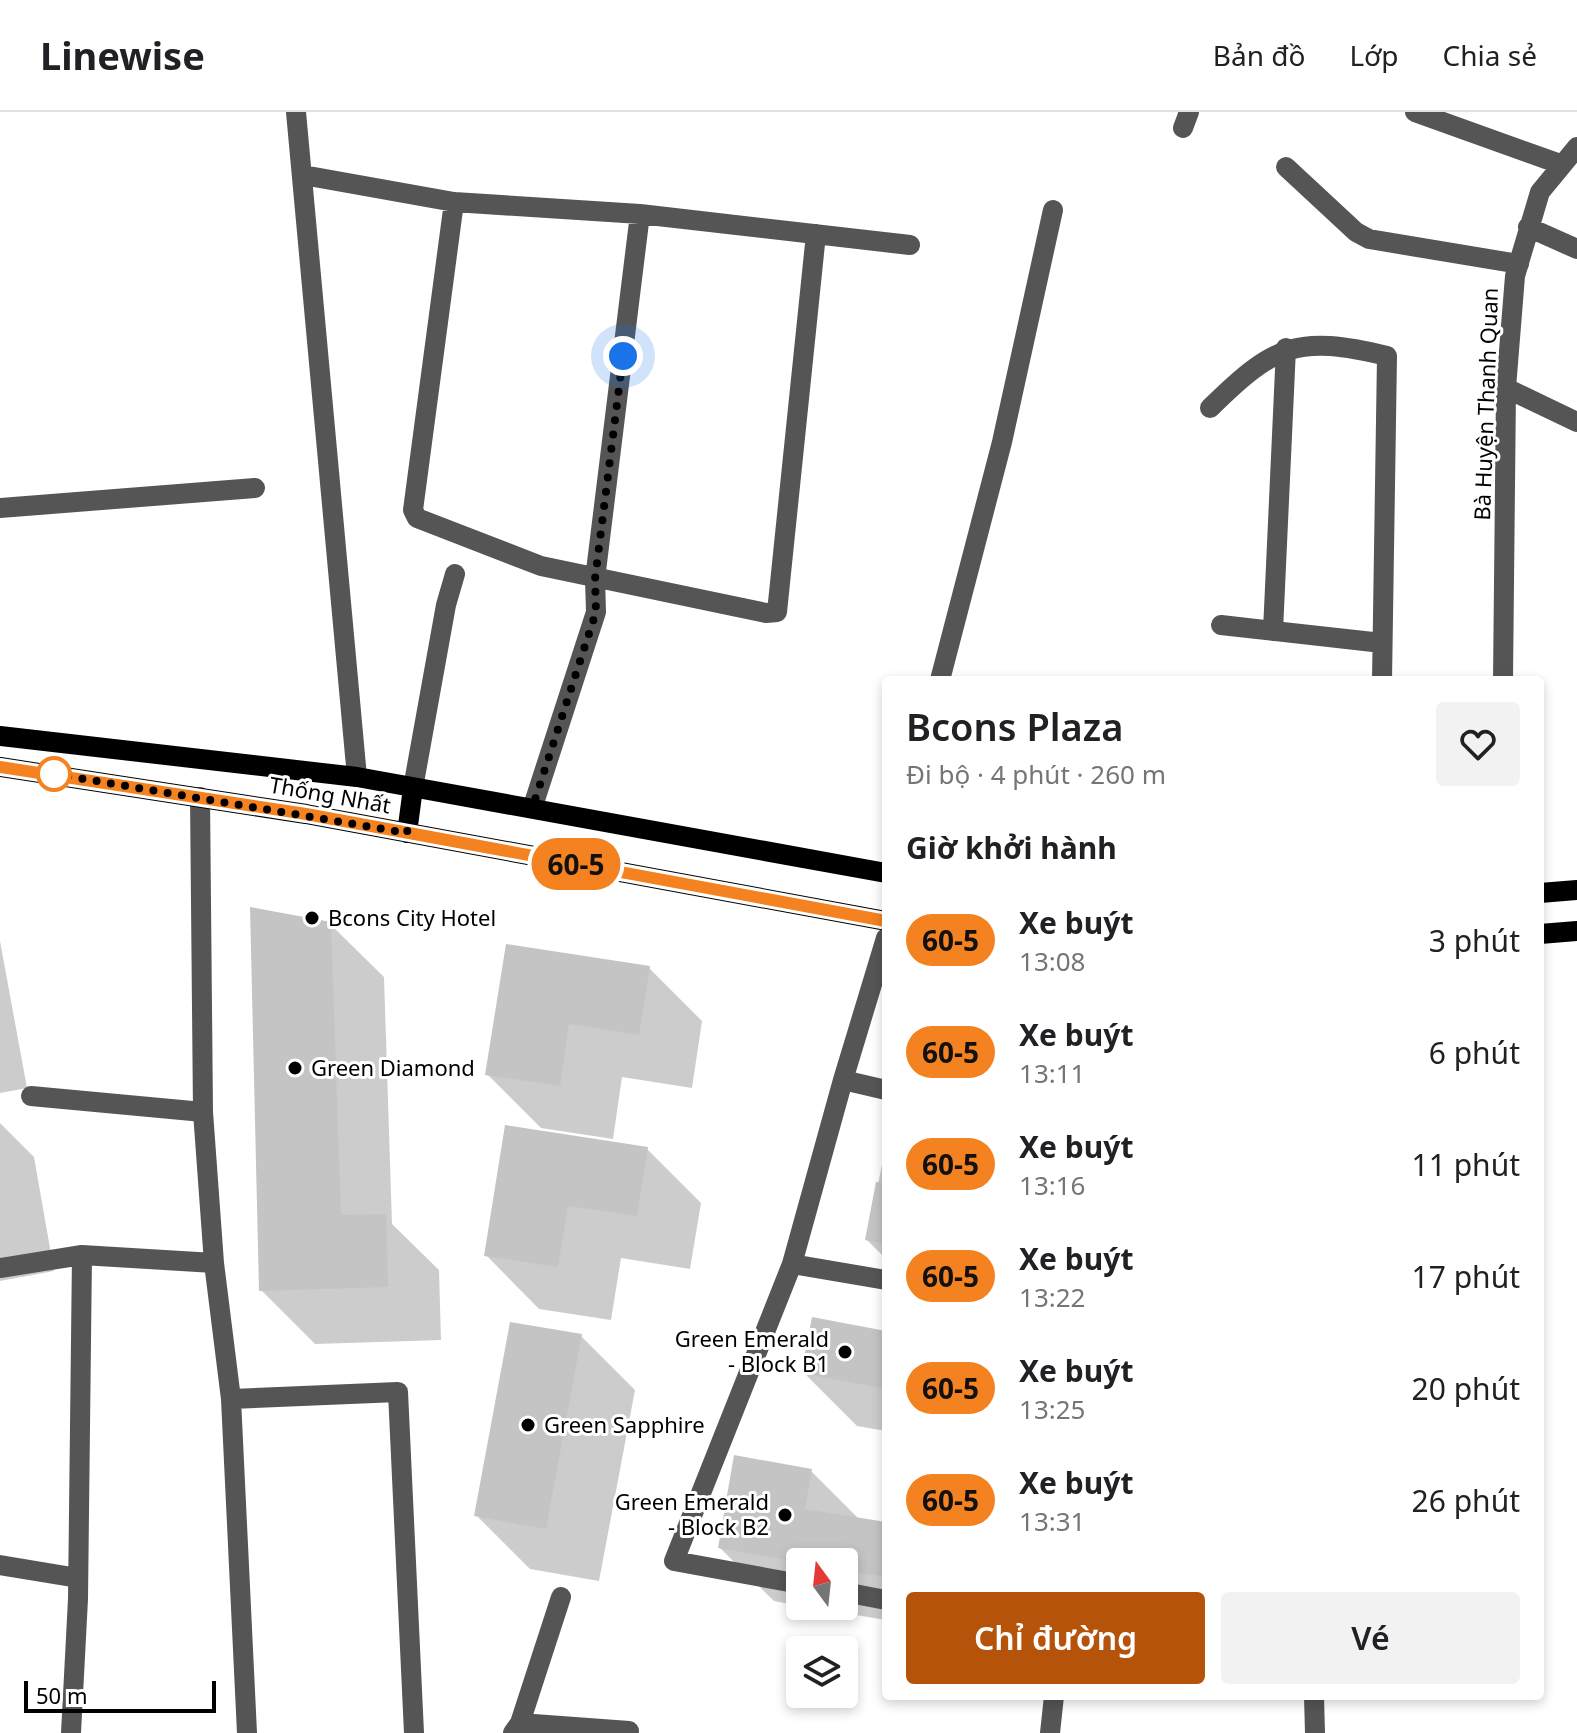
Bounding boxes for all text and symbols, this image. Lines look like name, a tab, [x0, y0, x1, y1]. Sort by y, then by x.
text: Linewise	[40, 29, 205, 81]
text: Bản đồ	[1213, 36, 1305, 74]
text: Lớp	[1349, 36, 1399, 74]
text: Chia sẻ	[1443, 36, 1537, 74]
street label: Bà Huyện Thanh Quan	[1466, 287, 1504, 521]
your location	[603, 336, 643, 376]
text: Bcons Plaza	[906, 700, 1123, 752]
button: heart	[1436, 702, 1520, 786]
text: Đi bộ · 4 phút · 260 m	[906, 756, 1166, 792]
unlabelled marker	[37, 757, 71, 791]
street label: Thống Nhất	[267, 769, 393, 819]
text: Giờ khởi hành	[906, 827, 1117, 868]
line badge: 60-5	[520, 838, 632, 890]
text: 60-5	[547, 845, 605, 883]
place label: Bcons City Hotel	[328, 902, 496, 932]
text: Xe buýt	[1019, 902, 1133, 943]
marker: Bcons City Hotel	[303, 909, 321, 927]
text: 3 phút	[1429, 920, 1520, 961]
text: 60-5	[922, 921, 979, 959]
text: 13:08	[1019, 943, 1085, 979]
text: Xe buýt	[1019, 1014, 1133, 1055]
text: 6 phút	[1429, 1032, 1520, 1073]
text: 60-5	[922, 1033, 979, 1071]
place label: Green Diamond	[311, 1052, 475, 1082]
text: 13:11	[1019, 1055, 1085, 1091]
marker: Green Diamond	[286, 1059, 304, 1077]
text: Xe buýt	[1019, 1126, 1133, 1167]
text: 11 phút	[1412, 1144, 1520, 1185]
text: 60-5	[922, 1145, 979, 1183]
text: 13:16	[1019, 1167, 1085, 1203]
text: Xe buýt	[1019, 1238, 1133, 1279]
text: 17 phút	[1412, 1256, 1520, 1297]
text: 60-5	[922, 1257, 979, 1295]
text: 13:22	[1019, 1279, 1085, 1315]
place label: Green Emerald - Block B1	[675, 1323, 829, 1378]
marker: Green Emerald - Block B1	[836, 1343, 854, 1361]
text: Xe buýt	[1019, 1350, 1133, 1391]
text: 20 phút	[1412, 1368, 1520, 1409]
text: 60-5	[922, 1369, 979, 1407]
text: 13:25	[1019, 1391, 1085, 1427]
place label: Green Sapphire	[544, 1409, 705, 1439]
marker: Green Sapphire	[519, 1416, 537, 1434]
text: Xe buýt	[1019, 1462, 1133, 1503]
text: 26 phút	[1412, 1480, 1520, 1521]
text: 60-5	[922, 1481, 979, 1519]
place label: Green Emerald - Block B2	[615, 1486, 769, 1541]
text: 13:31	[1019, 1503, 1085, 1539]
marker: Green Emerald - Block B2	[776, 1506, 794, 1524]
north arrow	[786, 1548, 858, 1620]
map controls	[786, 1548, 858, 1708]
button: Chỉ đường	[906, 1592, 1205, 1684]
button: Vé	[1221, 1592, 1520, 1684]
button: layers	[786, 1636, 858, 1708]
scale bar	[24, 1677, 216, 1713]
text: 50 m	[36, 1680, 87, 1710]

